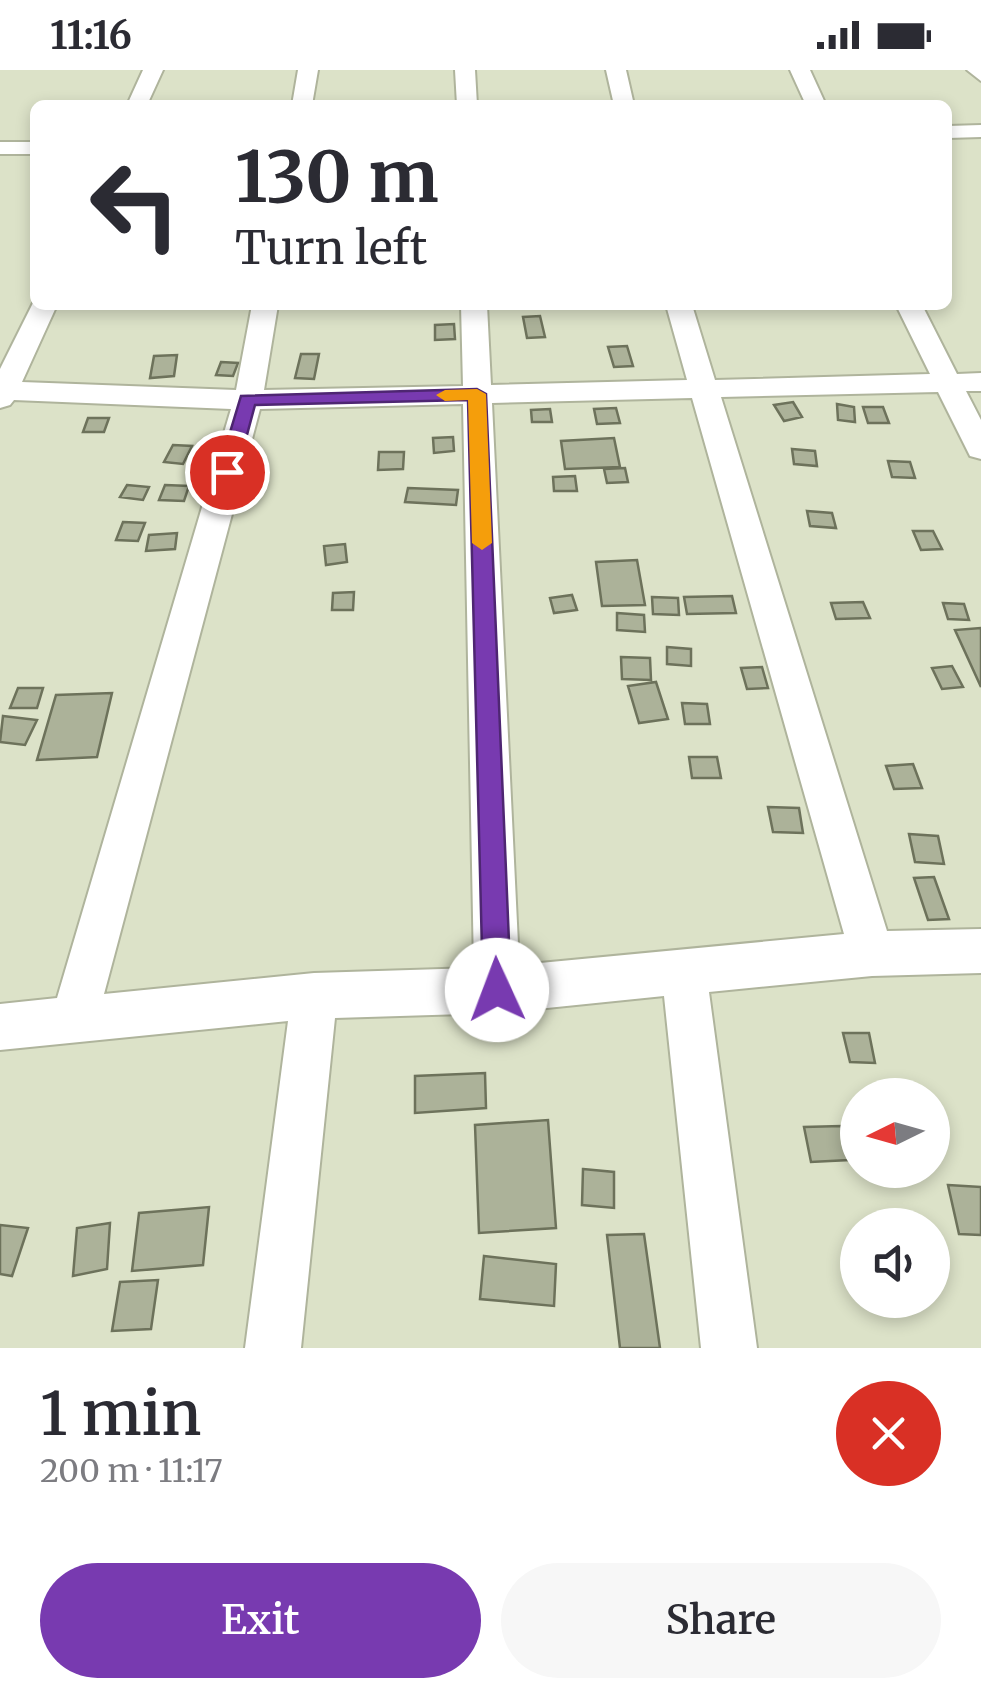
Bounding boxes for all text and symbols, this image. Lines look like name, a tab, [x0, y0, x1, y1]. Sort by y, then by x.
text: 11:16	[50, 12, 132, 59]
text: 130 m	[235, 133, 439, 221]
icon: left	[70, 140, 200, 270]
text: Turn left	[235, 220, 427, 276]
pin	[185, 430, 270, 515]
icon: arrive	[200, 445, 255, 500]
position arrow	[445, 938, 549, 1042]
north arrow	[840, 1078, 950, 1188]
map controls	[840, 1078, 950, 1318]
button: sound	[840, 1208, 950, 1318]
text: 1 min	[40, 1376, 201, 1451]
button: close	[836, 1381, 941, 1486]
text: 200 m · 11:17	[40, 1451, 223, 1491]
button: Exit	[40, 1563, 481, 1678]
button: Share	[501, 1563, 941, 1678]

